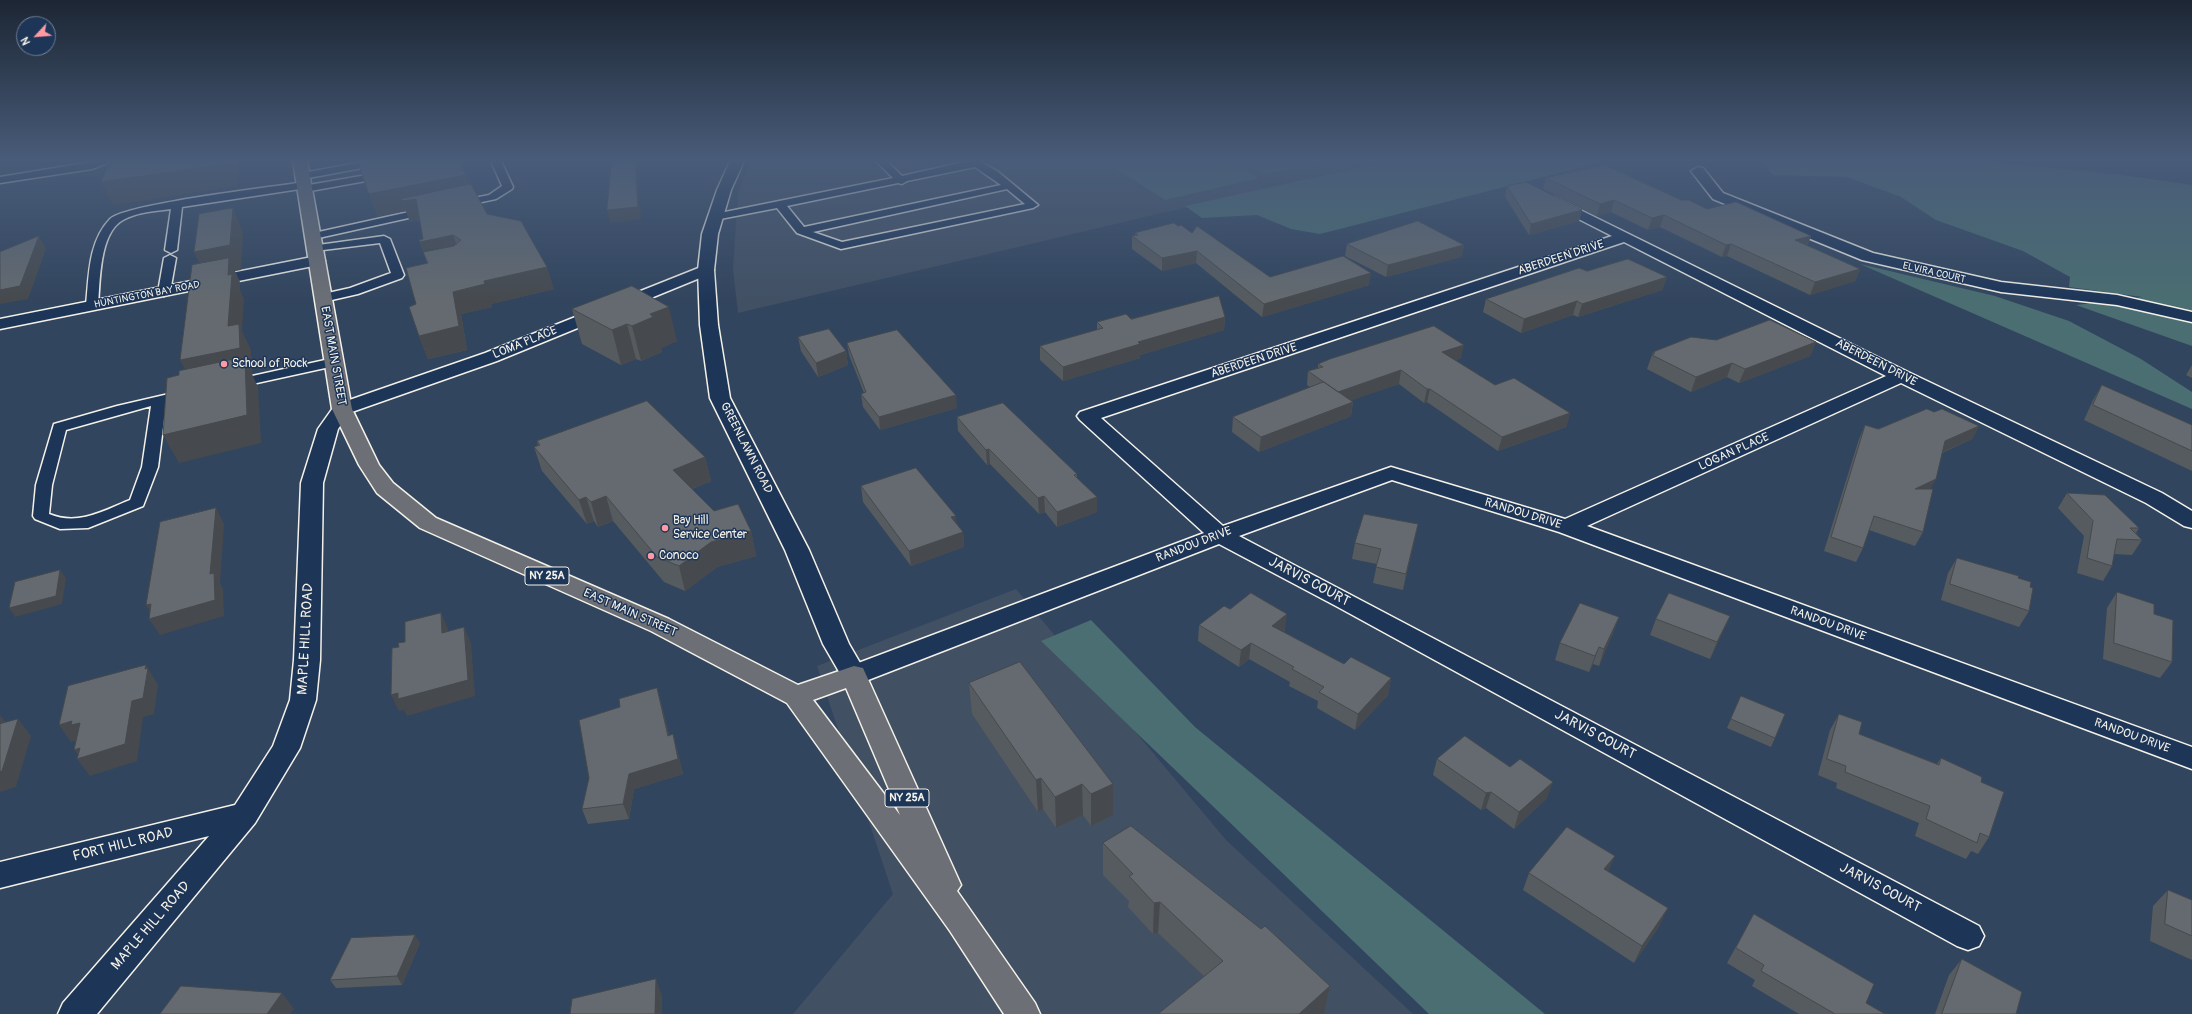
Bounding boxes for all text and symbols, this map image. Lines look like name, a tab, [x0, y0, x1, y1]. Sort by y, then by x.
north arrow	[16, 16, 56, 56]
text: N	[18, 35, 33, 47]
street label: ABERDEEN DRIVE	[1516, 237, 1606, 279]
street label: ELVIRA COURT	[1901, 260, 1967, 286]
street label: HUNTINGTON BAY ROAD	[93, 279, 201, 311]
street label: EAST MAIN STREET	[317, 305, 349, 407]
street label: LOMA PLACE	[491, 324, 559, 362]
street label: ABERDEEN DRIVE	[1833, 336, 1919, 390]
street label: ABERDEEN DRIVE	[1209, 340, 1299, 382]
place label: School of Rock	[232, 357, 307, 371]
marker: School of Rock	[219, 359, 229, 369]
street label: GREENLAWN ROAD	[717, 400, 775, 496]
street label: LOGAN PLACE	[1697, 430, 1771, 474]
street label: RANDOU DRIVE	[1483, 495, 1563, 533]
place label: Bay Hill Service Center	[673, 514, 747, 542]
marker: Bay Hill Service Center	[660, 523, 670, 533]
street label: RANDOU DRIVE	[1154, 524, 1234, 566]
place label: Conoco	[659, 549, 699, 563]
marker: Conoco	[646, 551, 656, 561]
street label: JARVIS COURT	[1266, 554, 1352, 610]
road number: NY 25A	[525, 567, 569, 585]
street label: MAPLE HILL ROAD	[295, 583, 317, 695]
street label: EAST MAIN STREET	[581, 586, 679, 640]
street label: RANDOU DRIVE	[1788, 604, 1868, 644]
street label: JARVIS COURT	[1552, 707, 1638, 763]
street label: RANDOU DRIVE	[2092, 716, 2172, 756]
road number: NY 25A	[885, 789, 929, 807]
street label: FORT HILL ROAD	[71, 824, 175, 866]
street label: JARVIS COURT	[1837, 860, 1923, 916]
street label: MAPLE HILL ROAD	[108, 878, 194, 974]

